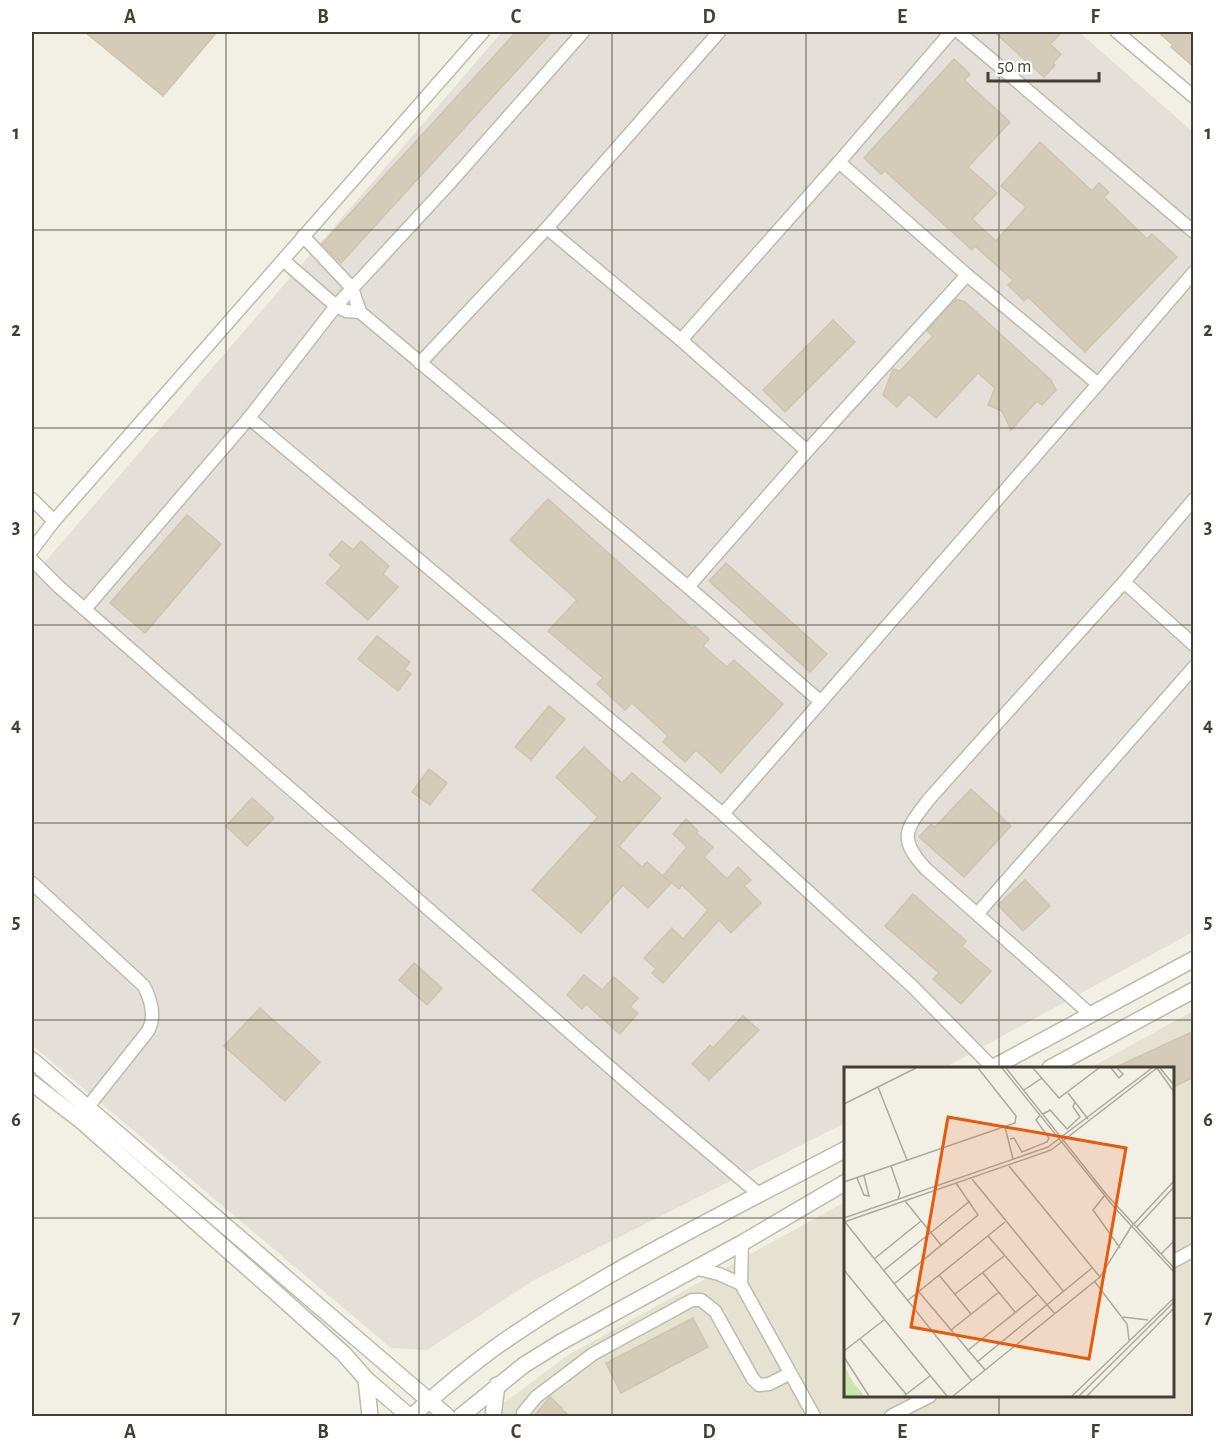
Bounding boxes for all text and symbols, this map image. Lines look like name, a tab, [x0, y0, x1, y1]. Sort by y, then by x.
text: A	[124, 7, 136, 27]
text: B	[317, 7, 329, 27]
text: C	[511, 7, 522, 27]
text: D	[702, 7, 716, 27]
text: E	[897, 7, 907, 27]
text: F	[1090, 7, 1100, 27]
scale bar	[988, 45, 1099, 83]
text: 50 m	[997, 58, 1031, 76]
text: 1	[12, 123, 20, 143]
text: 1	[1204, 123, 1212, 143]
text: 2	[11, 320, 21, 340]
text: 2	[1203, 320, 1213, 340]
text: 3	[12, 517, 20, 537]
text: 3	[1204, 517, 1212, 537]
text: 4	[11, 715, 21, 735]
text: 4	[1203, 715, 1213, 735]
text: 5	[12, 912, 20, 932]
text: 5	[1204, 912, 1212, 932]
inset map	[844, 1067, 1174, 1397]
text: 6	[11, 1110, 21, 1130]
text: 6	[1203, 1110, 1213, 1130]
text: 7	[12, 1307, 21, 1327]
text: 7	[1204, 1307, 1213, 1327]
text: A	[124, 1422, 136, 1442]
text: B	[317, 1422, 329, 1442]
text: C	[511, 1422, 522, 1442]
text: D	[702, 1422, 716, 1442]
text: E	[897, 1422, 907, 1442]
text: F	[1090, 1422, 1100, 1442]

